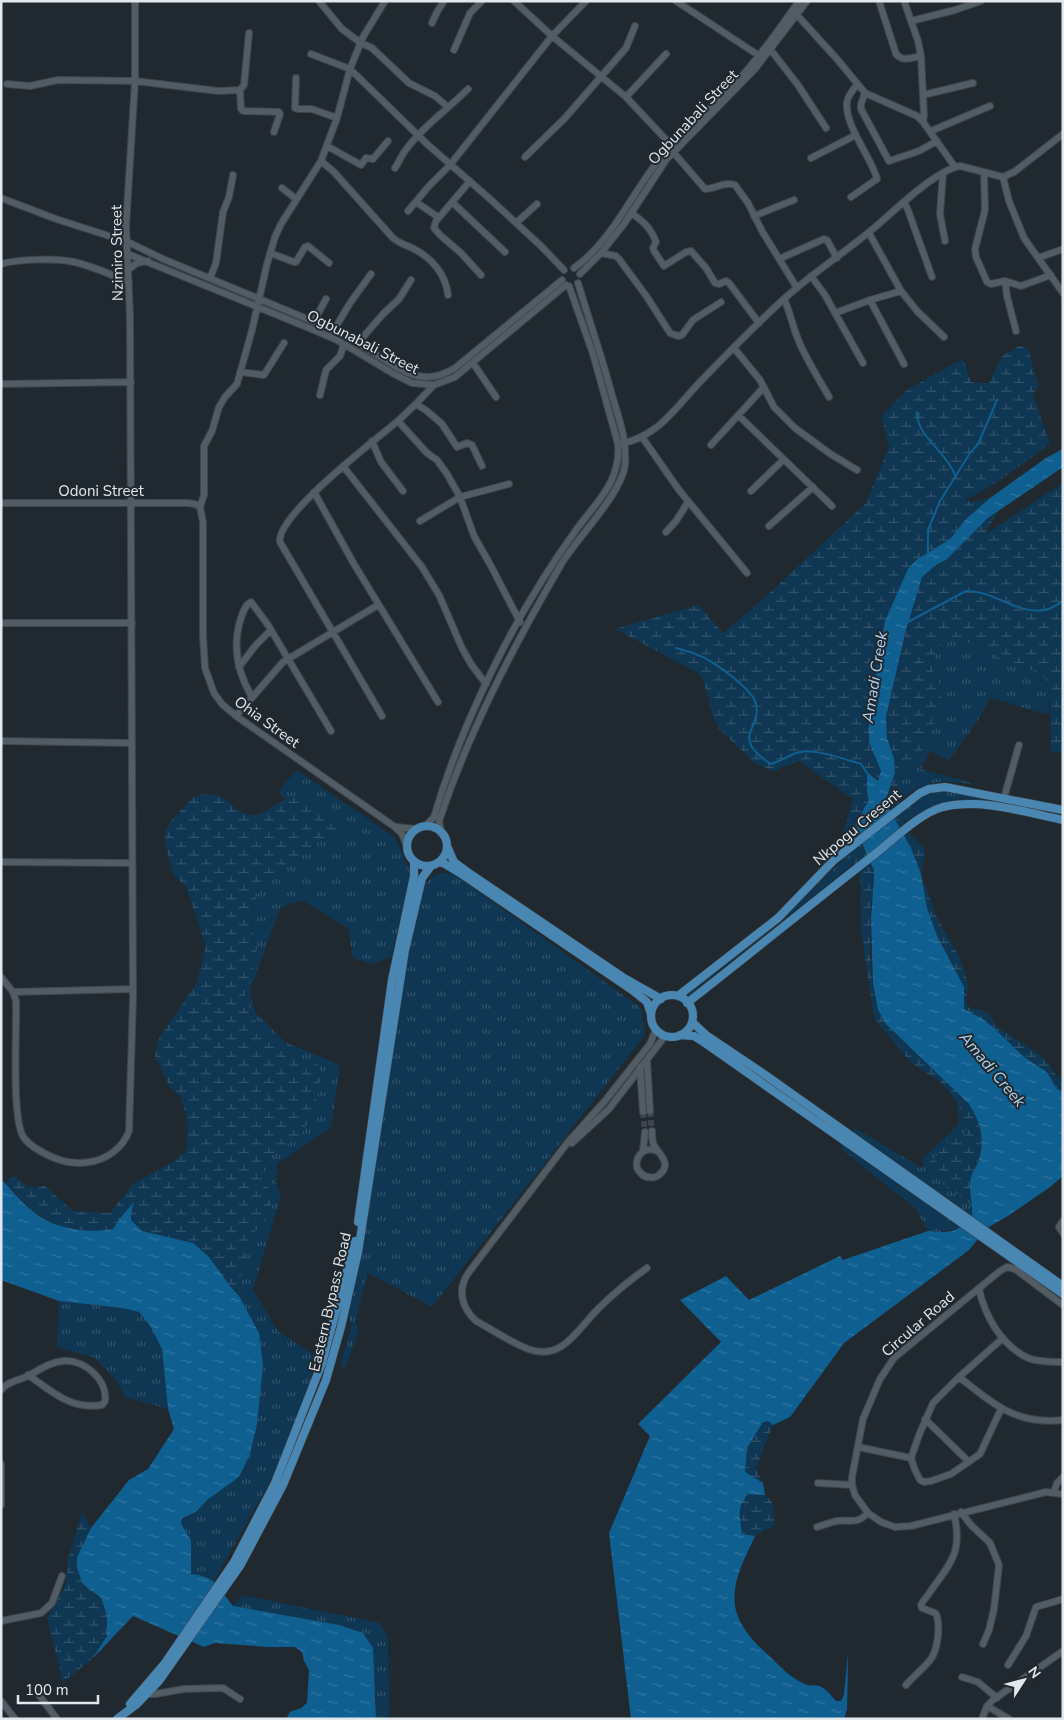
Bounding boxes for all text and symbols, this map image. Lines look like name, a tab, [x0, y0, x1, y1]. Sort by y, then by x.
street label: Ogbunabali Street	[644, 65, 743, 169]
street label: Nzimiro Street	[106, 204, 128, 301]
street label: Ogbunabali Street	[304, 305, 423, 379]
street label: Odoni Street	[58, 481, 144, 501]
water label: Amadi Creek	[857, 629, 893, 726]
street label: Ohia Street	[230, 692, 304, 753]
street label: Nkpogu Cresent	[809, 784, 906, 870]
water label: Amadi Creek	[953, 1026, 1031, 1113]
street label: Eastern Bypass Road	[304, 1230, 356, 1374]
street label: Circular Road	[877, 1287, 959, 1361]
north arrow	[999, 1655, 1049, 1705]
text: N	[1023, 1663, 1045, 1682]
scale bar	[18, 1672, 98, 1704]
text: 100 m	[25, 1680, 69, 1700]

